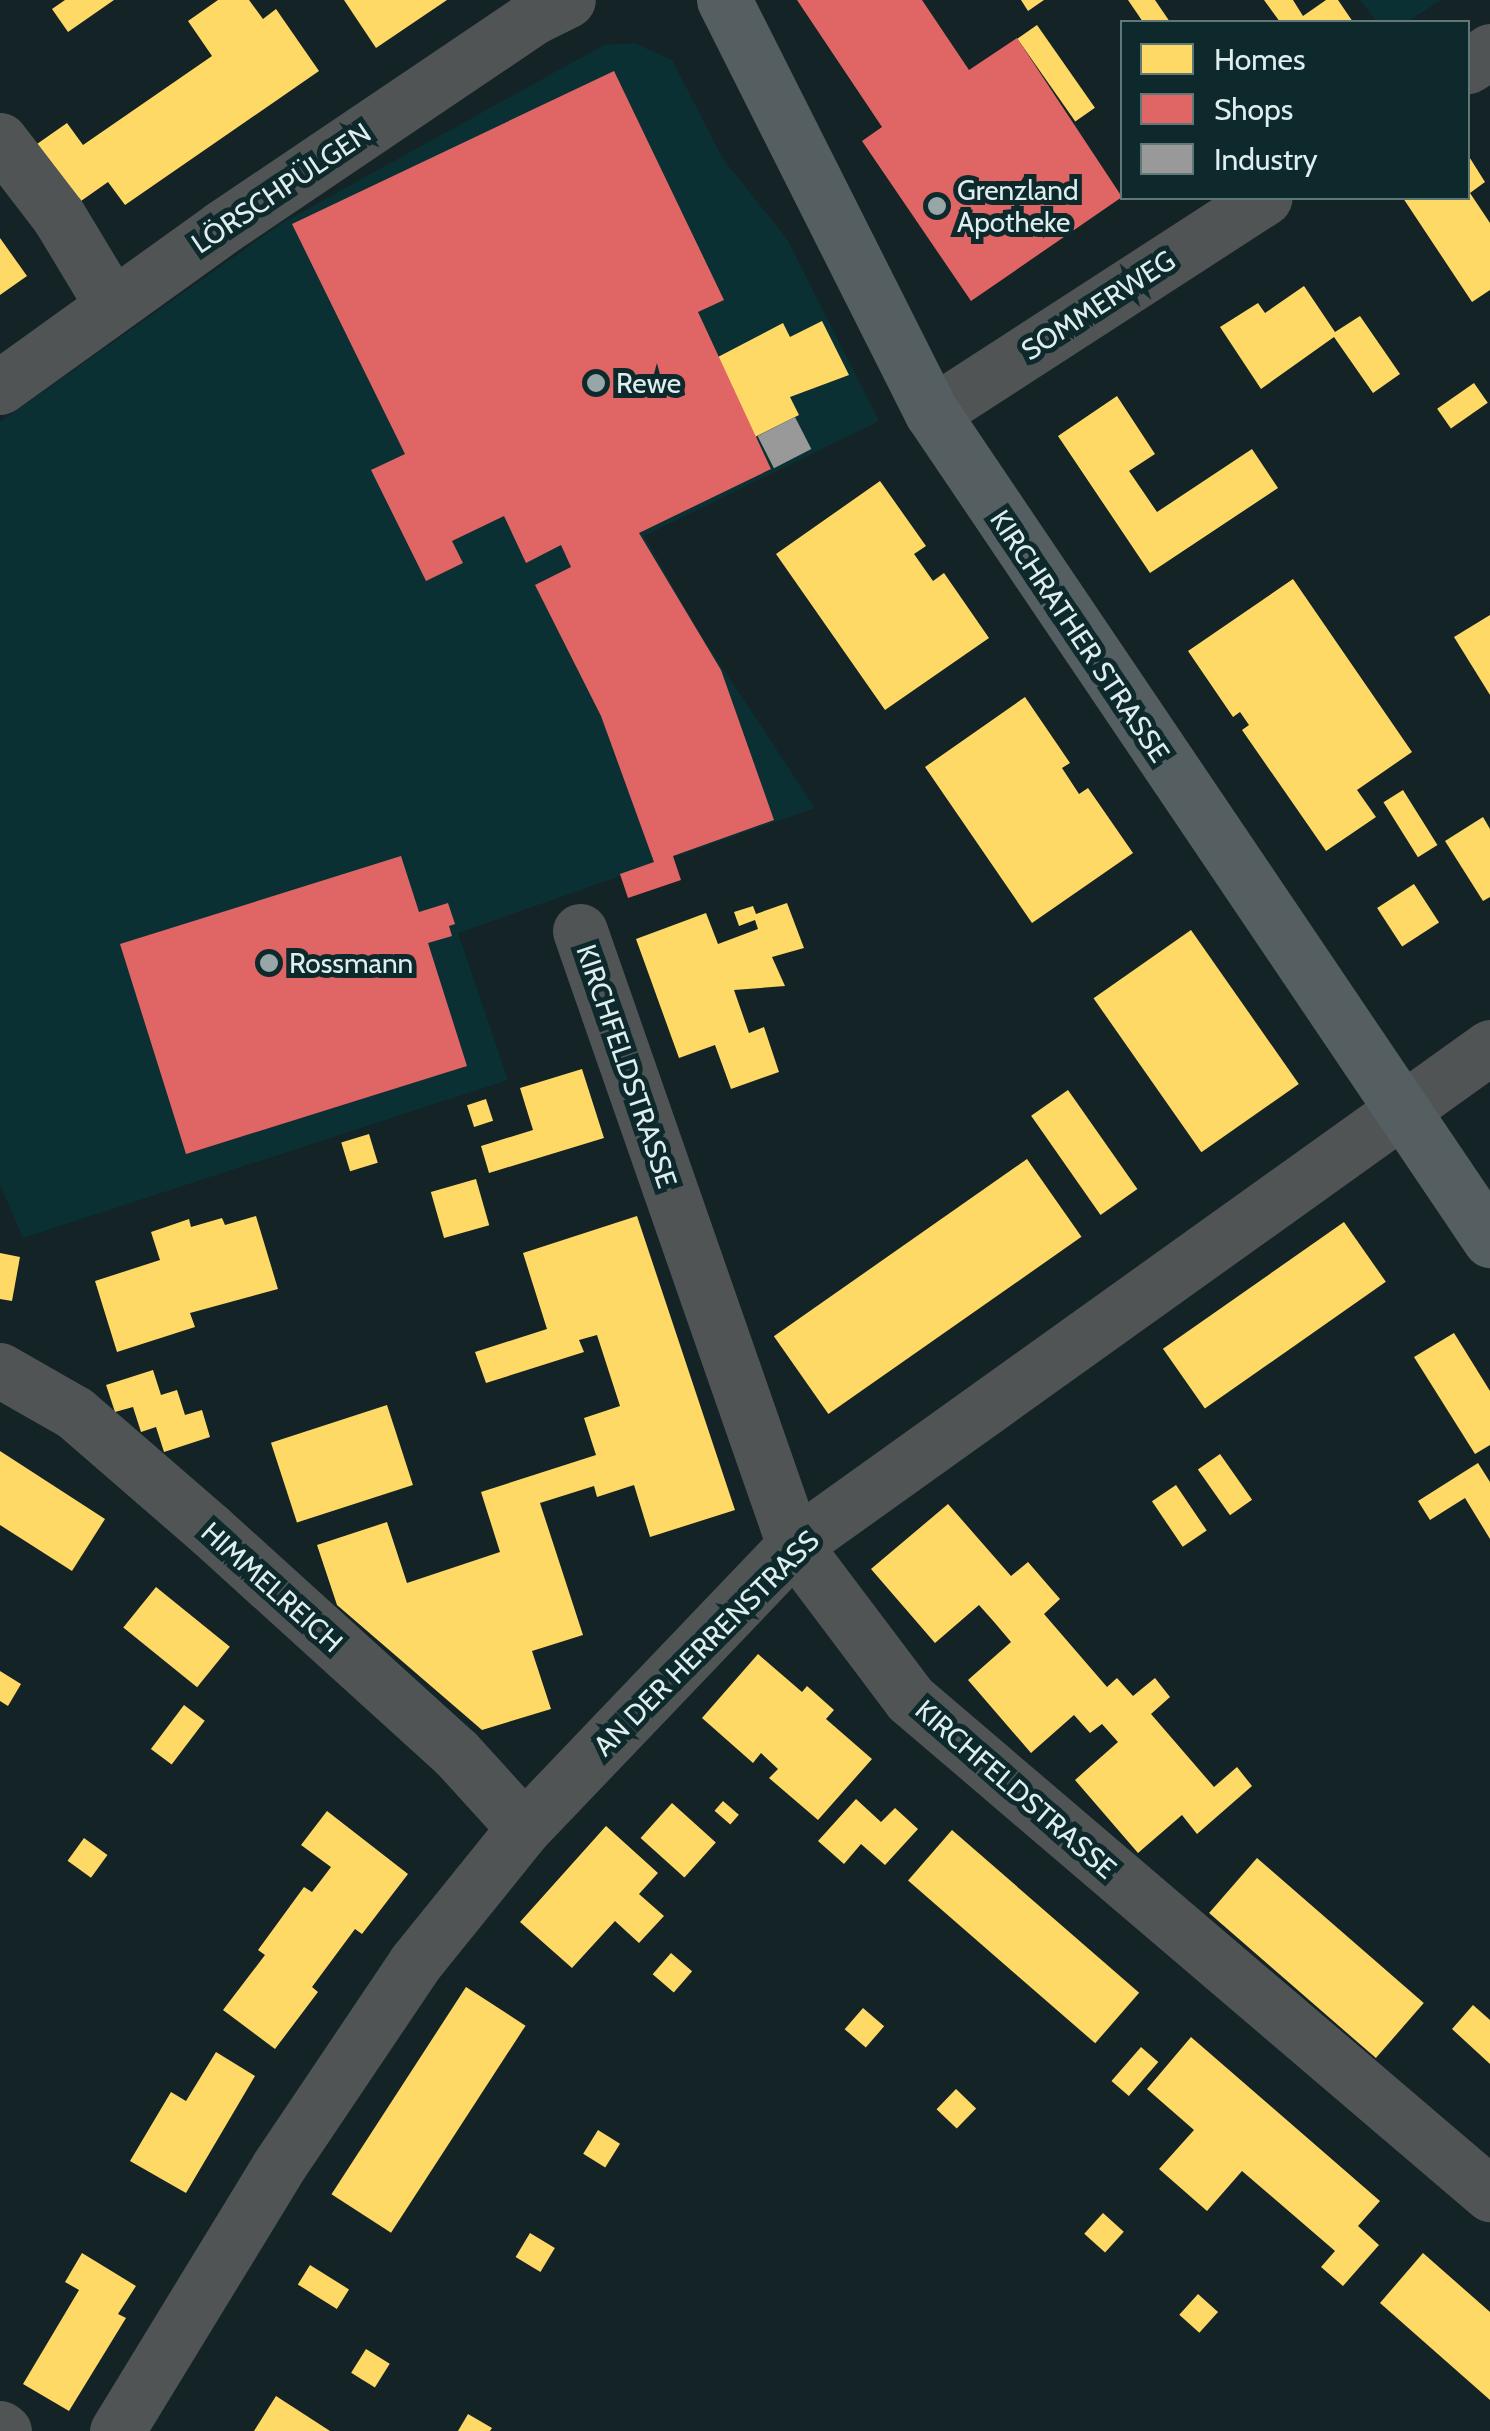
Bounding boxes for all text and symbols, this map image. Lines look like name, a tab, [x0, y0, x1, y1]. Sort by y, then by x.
legend	[1120, 20, 1470, 200]
text: Homes	[1214, 41, 1305, 78]
text: Shops	[1214, 91, 1293, 128]
street label: LÖRSCHPÜLGEN	[185, 116, 377, 260]
text: Industry	[1214, 141, 1318, 178]
place label: Grenzland Apotheke	[957, 173, 1079, 239]
marker: Grenzland Apotheke	[926, 195, 948, 217]
street label: SOMMERWEG	[1015, 243, 1181, 367]
place label: Rewe	[616, 366, 681, 400]
marker: Rewe	[585, 372, 607, 394]
street label: KIRCHRATHER STRASSE	[983, 504, 1177, 768]
street label: KIRCHFELDSTRASSE	[570, 940, 684, 1192]
place label: Rossmann	[289, 946, 413, 980]
marker: Rossmann	[258, 952, 280, 974]
street label: HIMMELREICH	[195, 1515, 349, 1659]
street label: AN DER HERRENSTRASS	[586, 1523, 826, 1763]
street label: KIRCHFELDSTRASSE	[909, 1693, 1123, 1885]

